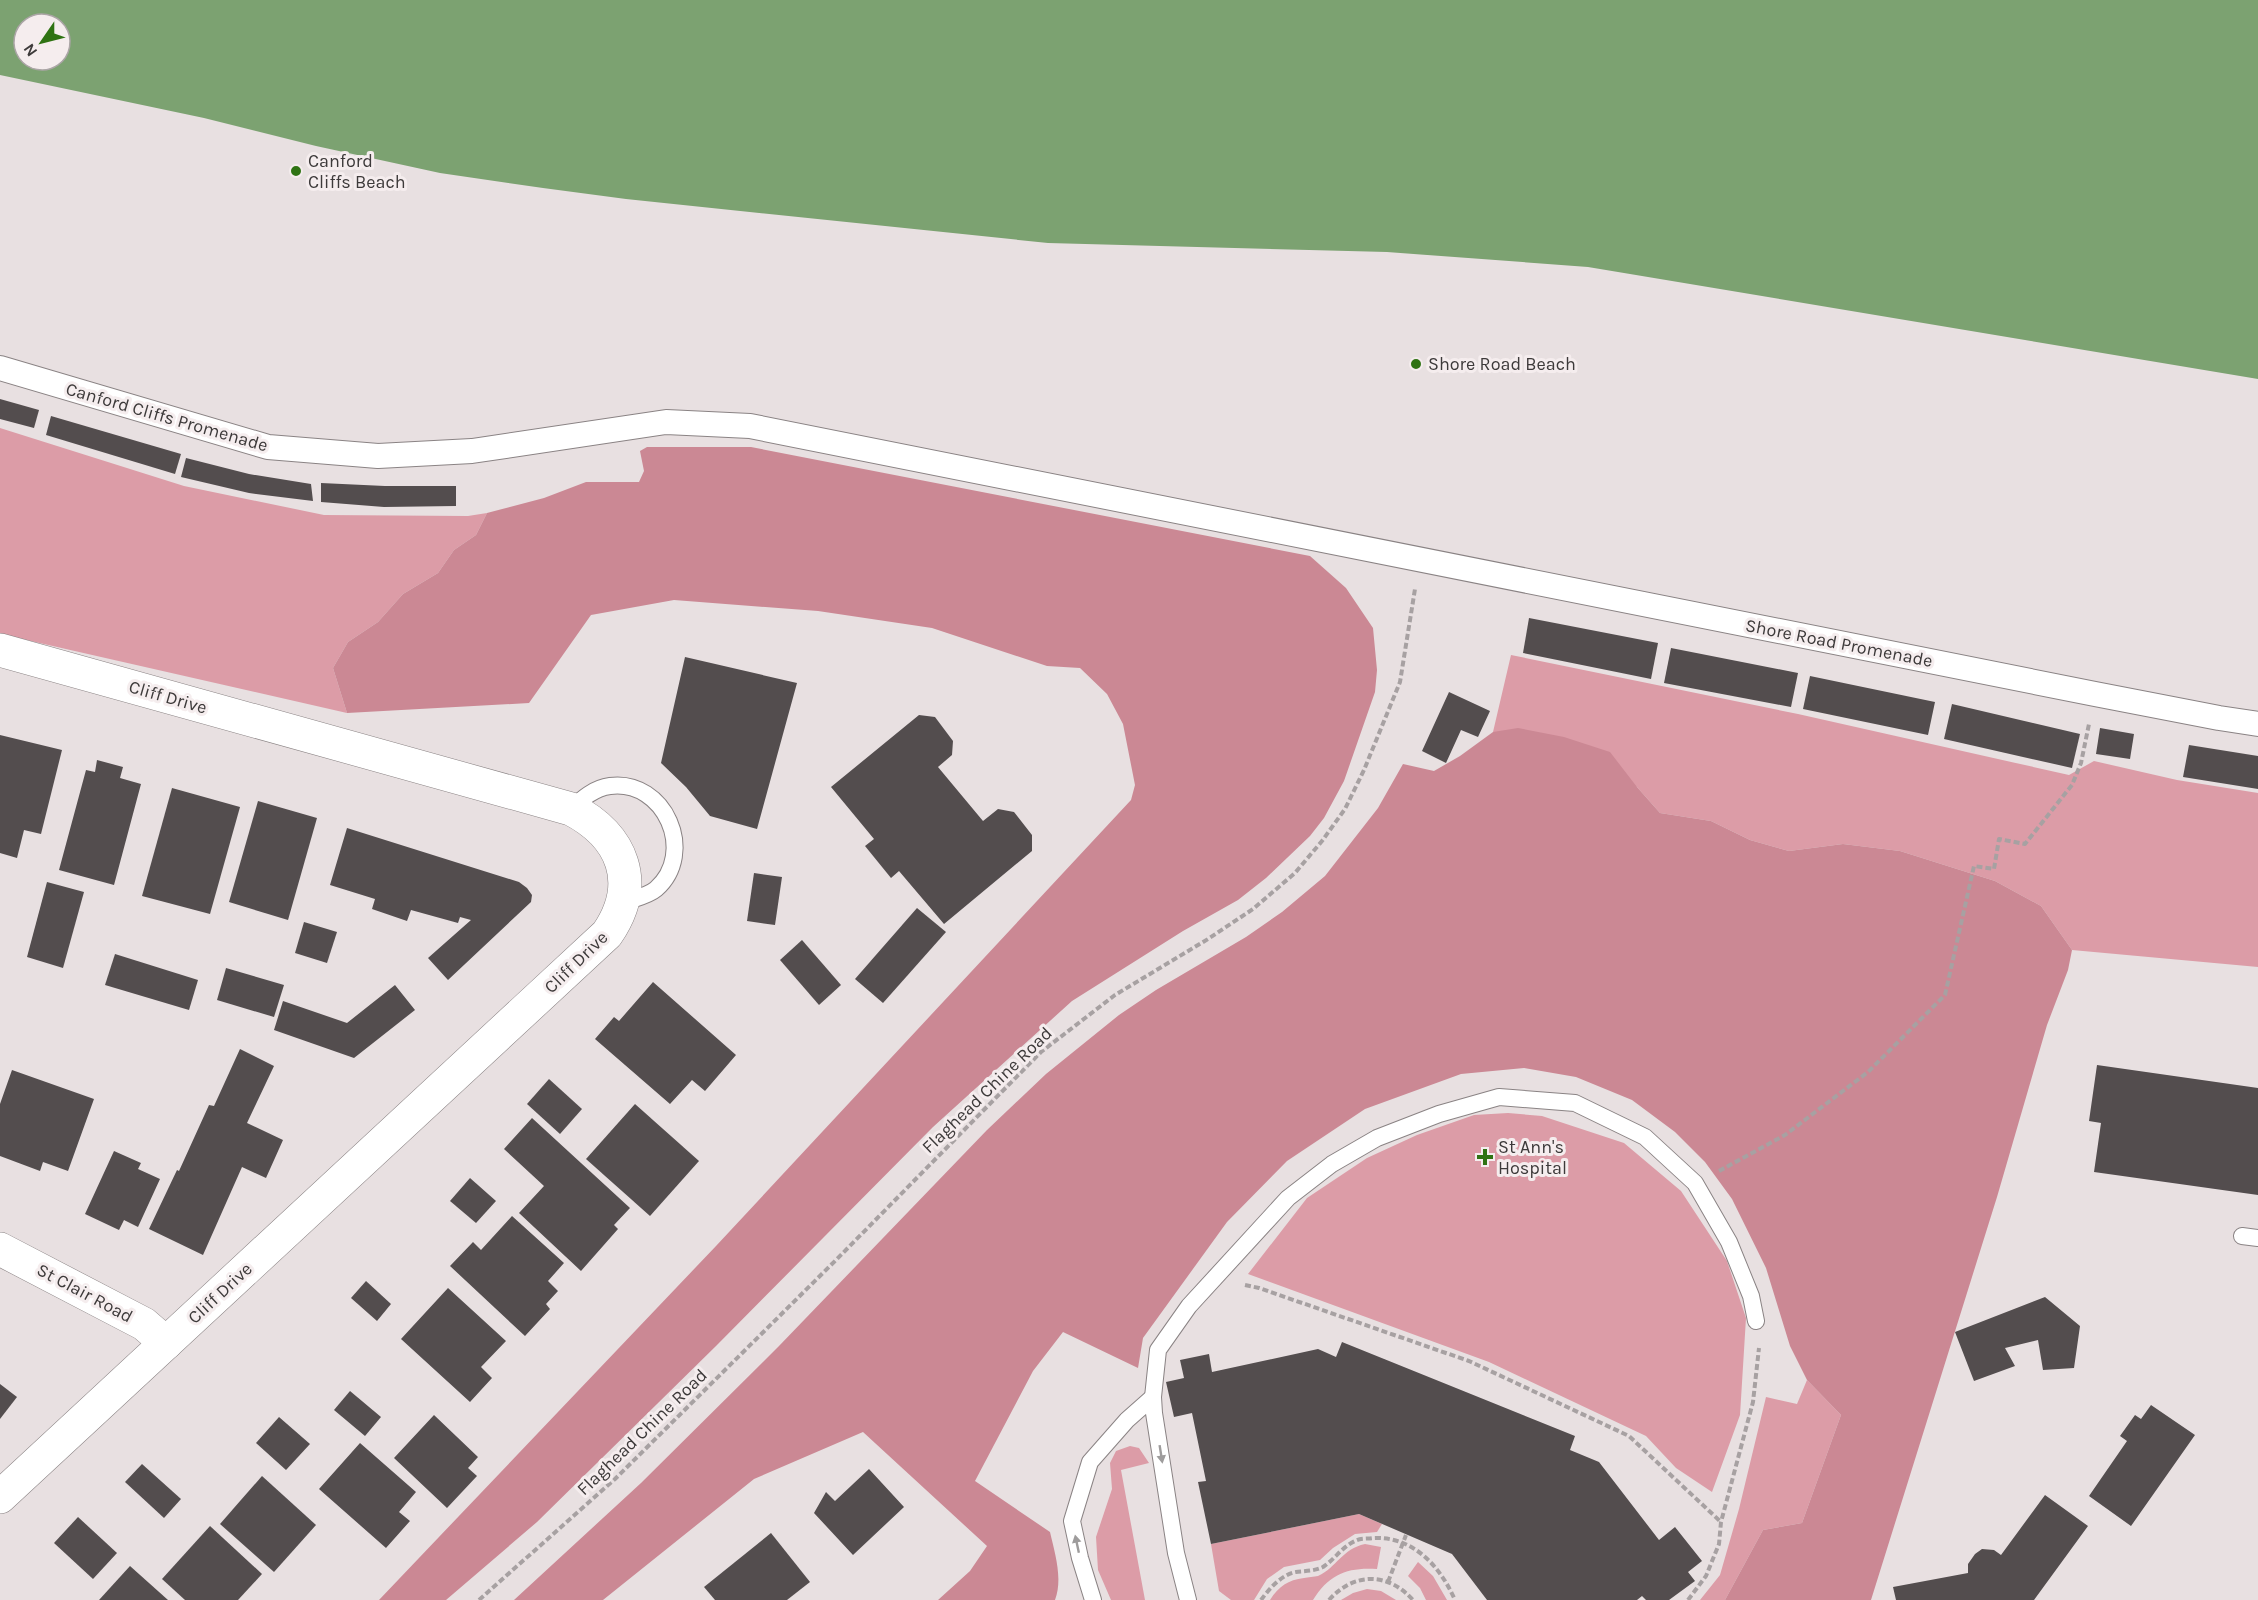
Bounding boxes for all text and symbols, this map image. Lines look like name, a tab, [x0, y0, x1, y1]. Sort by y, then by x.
north arrow	[12, 12, 72, 72]
text: N	[19, 40, 41, 60]
place label: Canford Cliffs Beach	[308, 150, 406, 193]
marker: Canford Cliffs Beach	[289, 164, 303, 178]
place label: Shore Road Beach	[1428, 353, 1576, 375]
marker: Shore Road Beach	[1409, 357, 1423, 371]
street label: Canford Cliffs Promenade	[63, 378, 271, 456]
street label: Shore Road Promenade	[1743, 614, 1935, 672]
street label: Cliff Drive	[126, 675, 210, 719]
street label: Cliff Drive	[540, 926, 612, 998]
street label: Flaghead Chine Road	[917, 1022, 1057, 1158]
place label: St Ann's Hospital	[1498, 1136, 1567, 1179]
marker: St Ann's Hospital	[1476, 1148, 1494, 1166]
street label: Cliff Drive	[183, 1258, 257, 1328]
street label: St Clair Road	[33, 1259, 137, 1327]
street label: Flaghead Chine Road	[572, 1364, 712, 1500]
one-way arrow	[1156, 1445, 1165, 1464]
one-way arrow	[1071, 1535, 1081, 1553]

